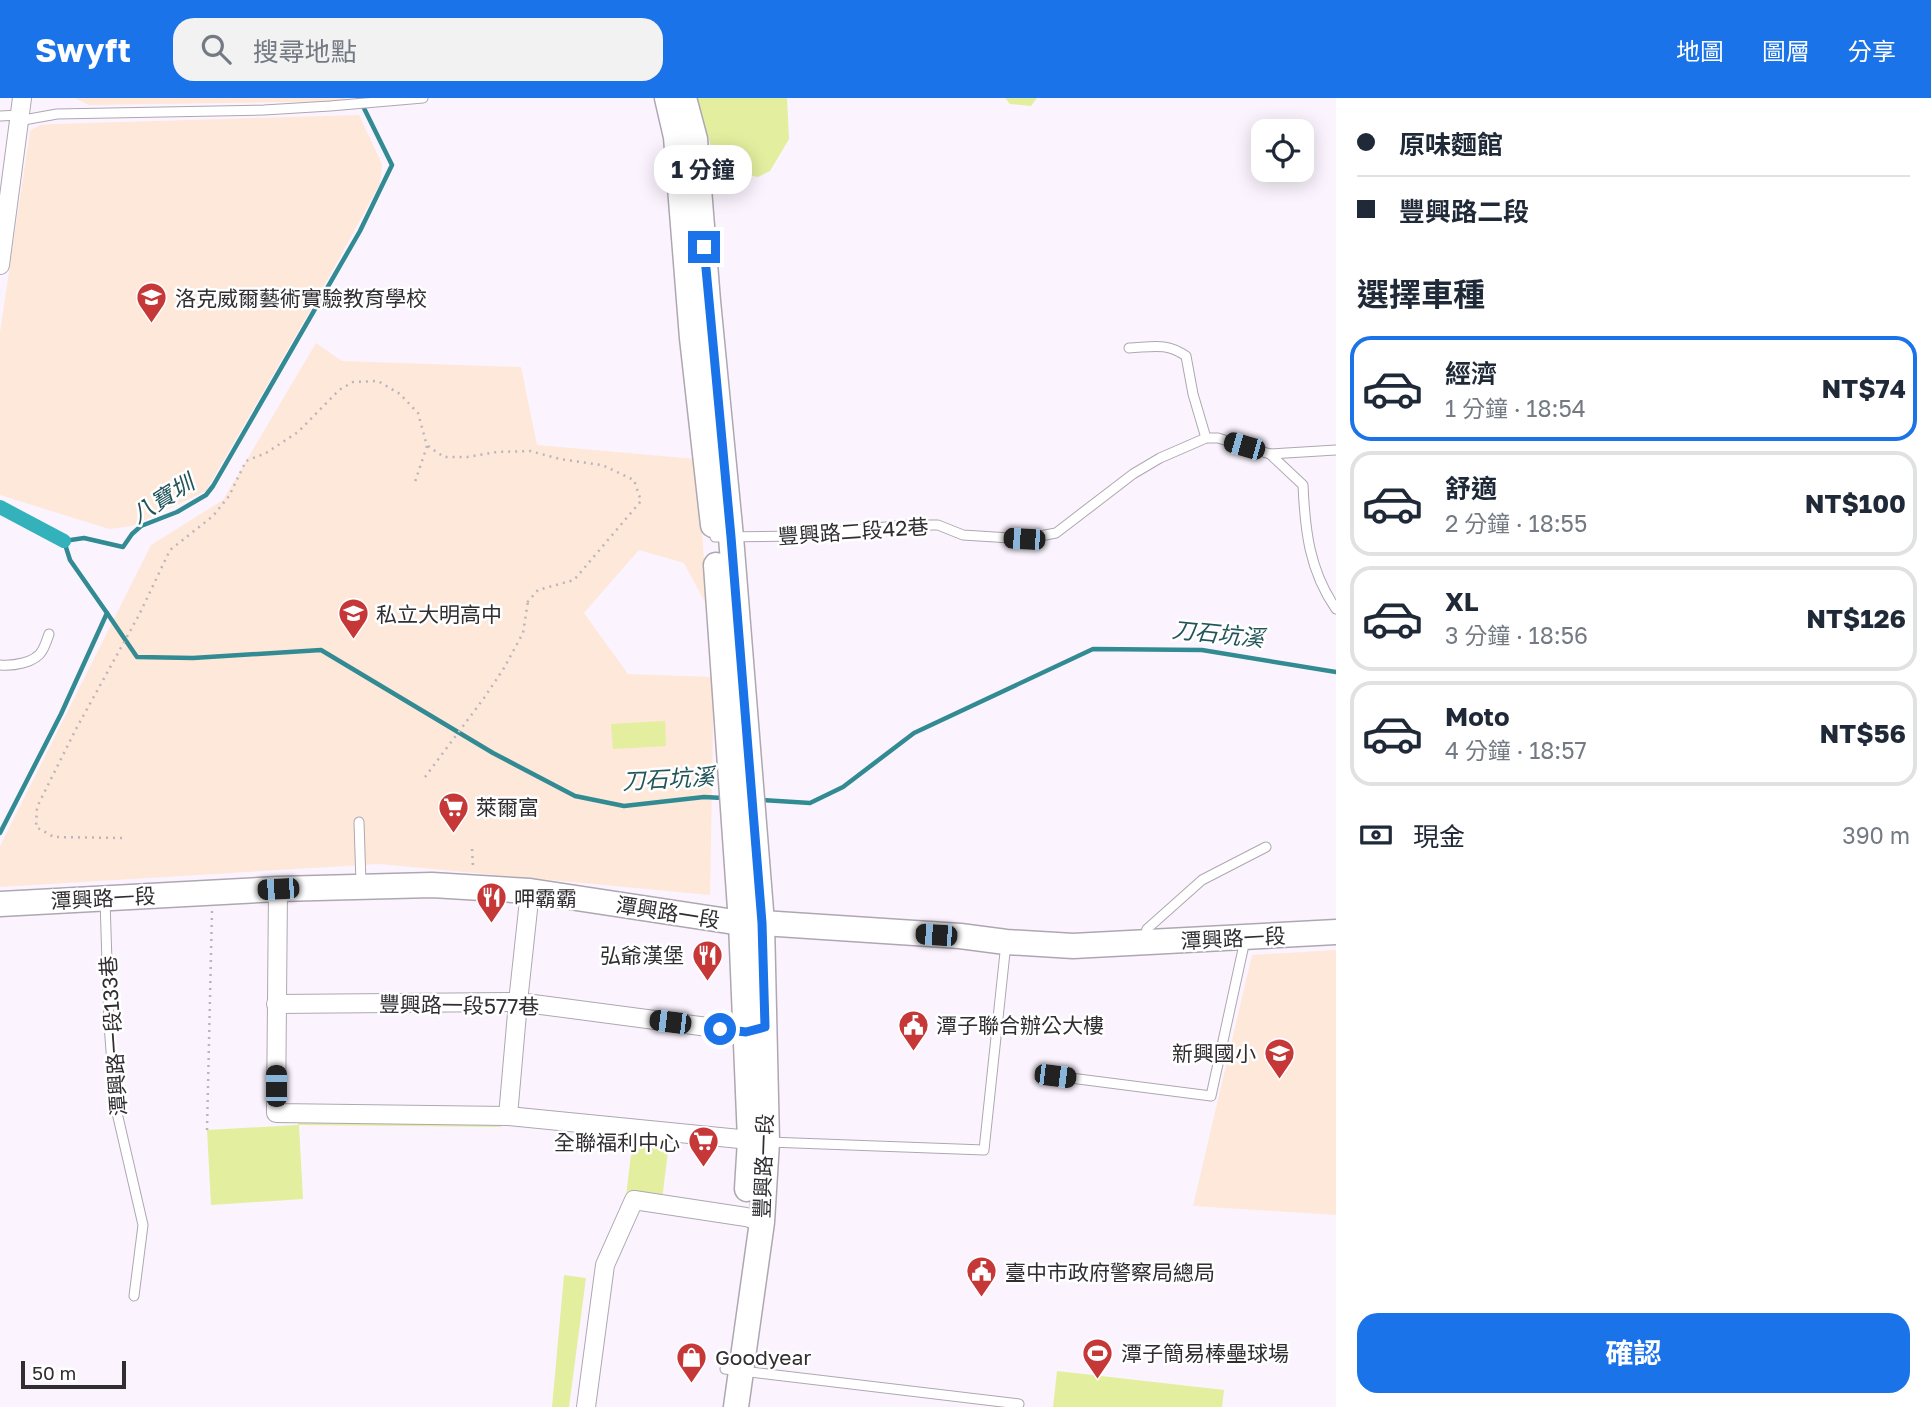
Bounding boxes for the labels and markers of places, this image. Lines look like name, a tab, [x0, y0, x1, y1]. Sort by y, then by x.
school or university icon: 洛克威爾藝術實驗教育學校	[135, 281, 169, 325]
place label: 洛克威爾藝術實驗教育學校	[175, 285, 427, 311]
school or university icon: 私立大明高中	[336, 597, 370, 641]
place label: 私立大明高中	[376, 601, 502, 627]
supermarket icon: 萊爾富	[436, 790, 470, 834]
place label: 萊爾富	[476, 794, 539, 820]
restaurant icon: 呷霸霸	[474, 881, 508, 925]
place label: 呷霸霸	[514, 885, 577, 911]
restaurant icon: 弘爺漢堡	[690, 938, 724, 982]
place label: 弘爺漢堡	[600, 942, 684, 968]
public building icon: 潭子聯合辦公大樓	[896, 1008, 930, 1052]
place label: 潭子聯合辦公大樓	[936, 1012, 1104, 1038]
school or university icon: 新興國小	[1262, 1036, 1296, 1080]
place label: 新興國小	[1172, 1040, 1256, 1066]
supermarket icon: 全聯福利中心	[686, 1125, 720, 1169]
place label: 全聯福利中心	[554, 1129, 680, 1155]
public building icon: 臺中市政府警察局總局	[965, 1255, 999, 1299]
place label: 臺中市政府警察局總局	[1005, 1259, 1215, 1285]
sports icon: 潭子簡易棒壘球場	[1081, 1336, 1115, 1380]
shop icon: Goodyear	[675, 1340, 709, 1384]
place label: 潭子簡易棒壘球場	[1121, 1340, 1289, 1366]
place label: Goodyear	[715, 1344, 812, 1370]

